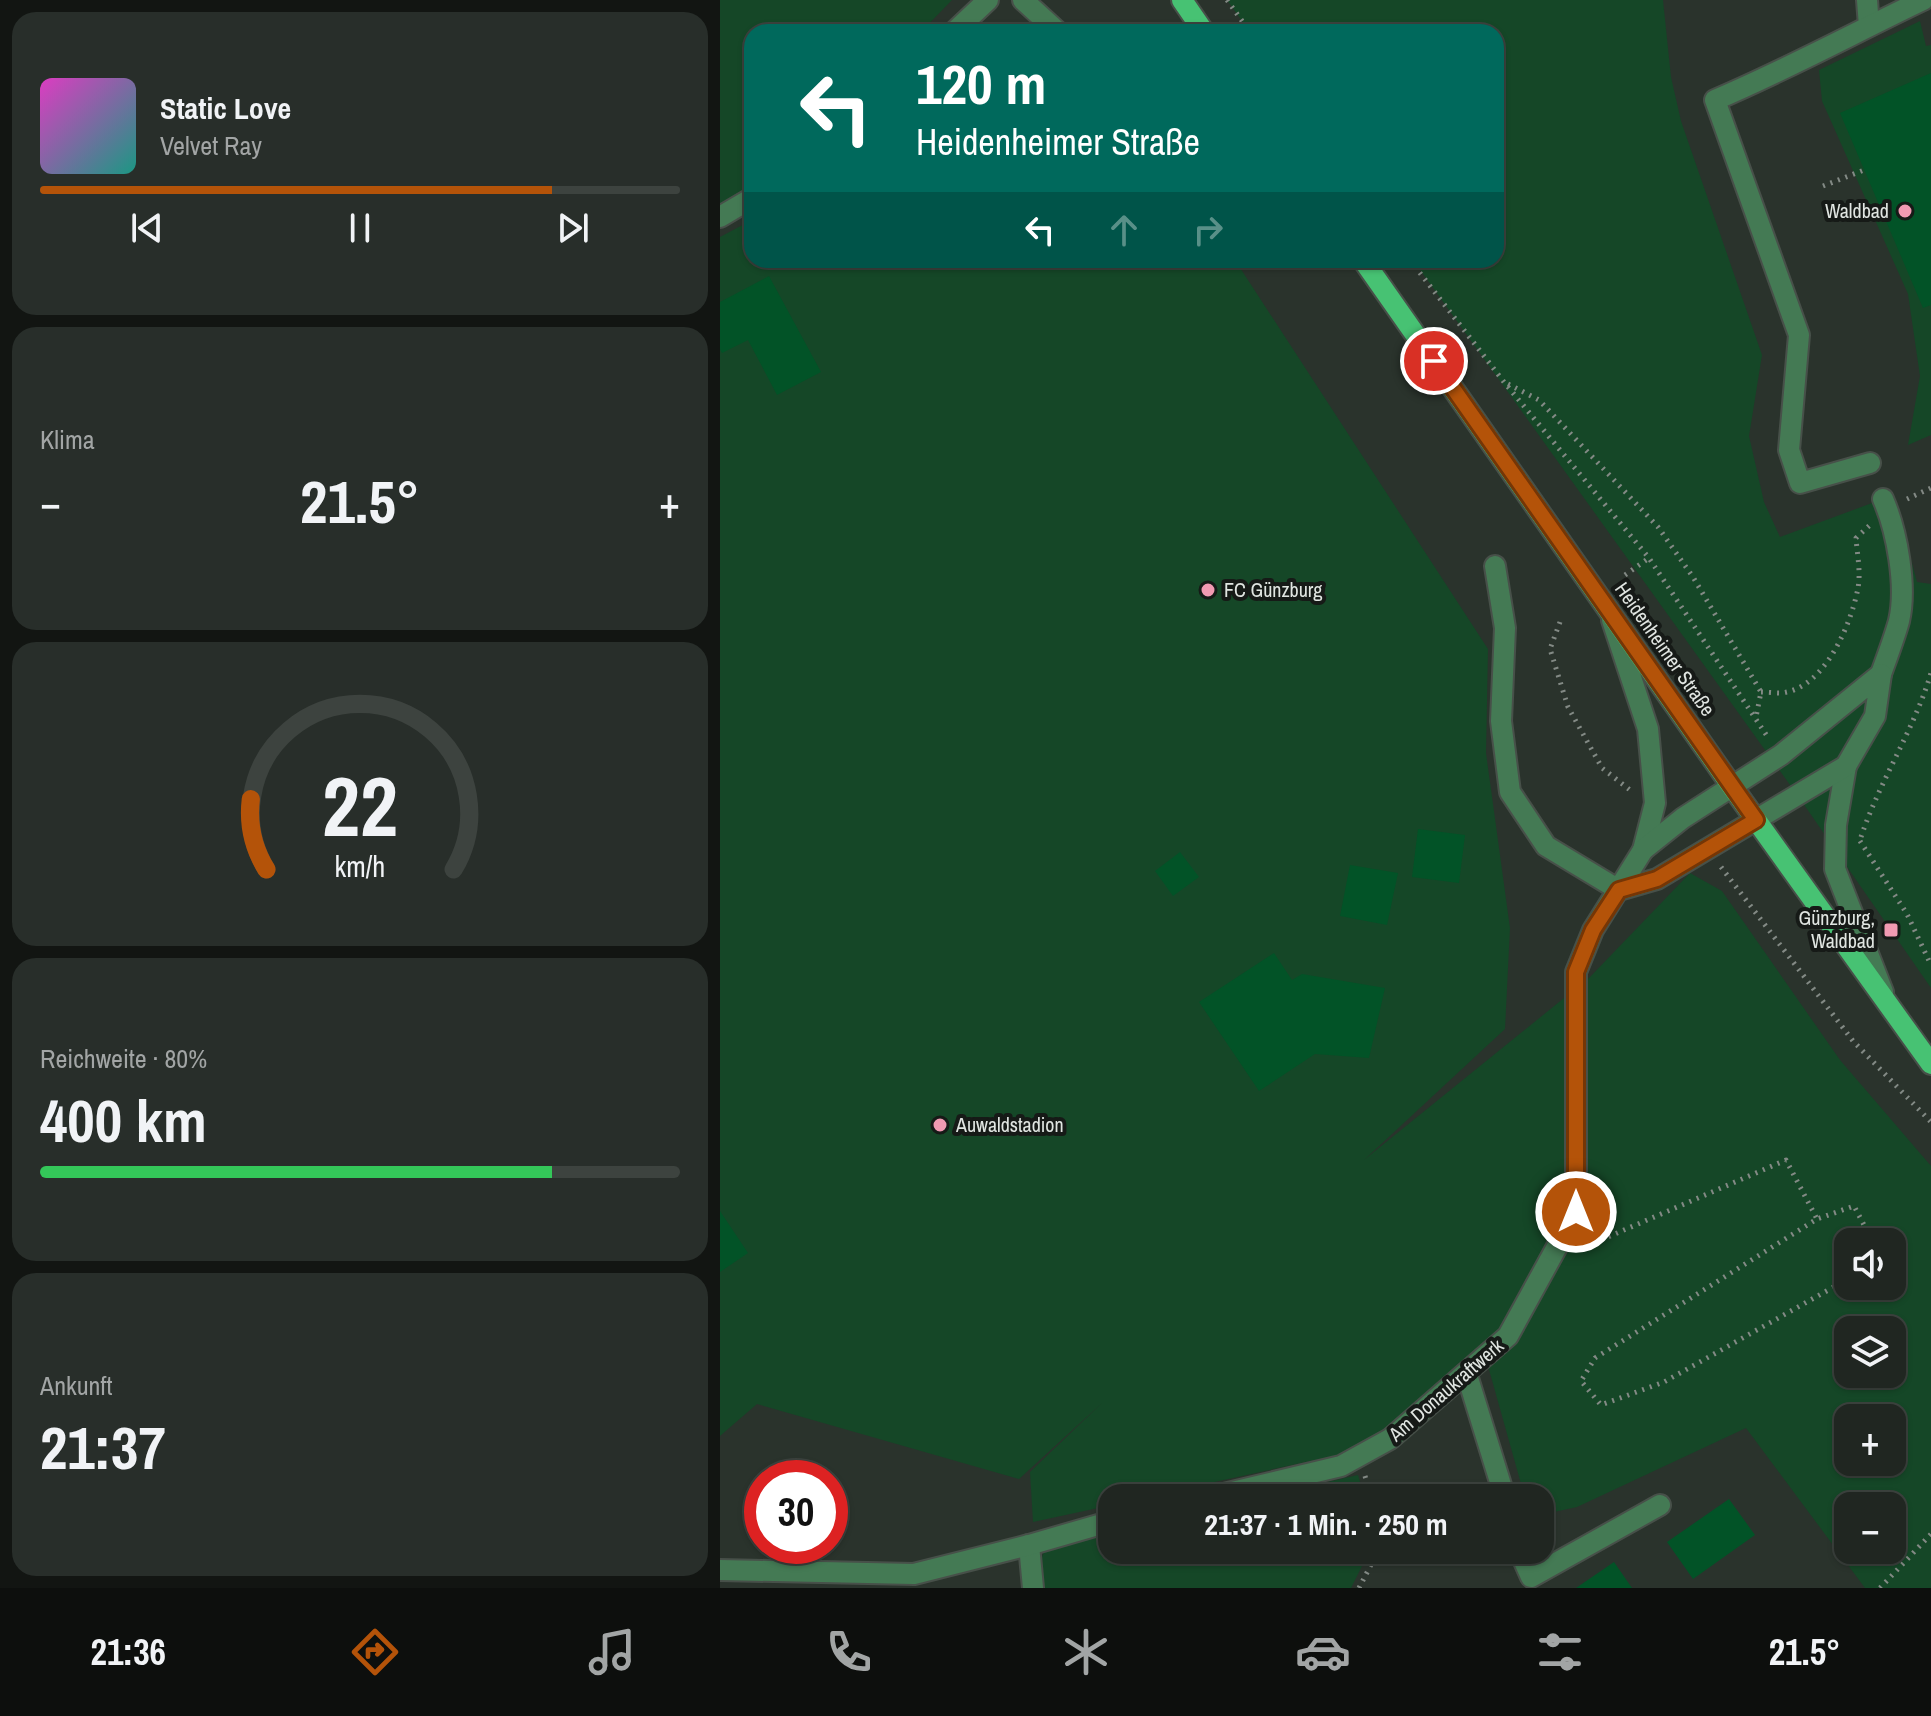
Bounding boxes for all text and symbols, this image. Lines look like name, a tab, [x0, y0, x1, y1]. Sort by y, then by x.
text: 120 m	[916, 46, 1046, 121]
icon: left	[784, 56, 888, 160]
text: Static Love	[160, 88, 291, 128]
text: Heidenheimer Straße	[916, 118, 1200, 166]
text: Velvet Ray	[160, 128, 262, 163]
place label: Waldbad	[1825, 197, 1889, 224]
marker: Waldbad	[1896, 202, 1914, 220]
icon: previous	[125, 206, 169, 250]
icon: pause	[338, 206, 382, 250]
icon: next	[551, 206, 595, 250]
icon: left	[1018, 208, 1062, 252]
icon: ahead	[1102, 208, 1146, 252]
icon: right	[1186, 208, 1230, 252]
pin	[1400, 327, 1468, 395]
icon: arrive	[1412, 339, 1456, 383]
text: Klima	[40, 422, 95, 457]
text: 21.5°	[300, 461, 420, 542]
text: −	[40, 472, 61, 532]
text: +	[659, 472, 680, 532]
place label: FC Günzburg	[1224, 576, 1322, 603]
street label: Heidenheimer Straße	[1609, 576, 1722, 721]
marker: FC Günzburg	[1199, 581, 1217, 599]
text: 22	[322, 750, 398, 862]
text: km/h	[335, 847, 385, 886]
place label: Günzburg, Waldbad	[1798, 904, 1875, 954]
marker: Günzburg, Waldbad	[1882, 921, 1900, 939]
text: Reichweite · 80%	[40, 1041, 207, 1076]
text: 400 km	[40, 1080, 207, 1161]
place label: Auwaldstadion	[955, 1111, 1064, 1138]
marker: Auwaldstadion	[931, 1116, 949, 1134]
position arrow	[1534, 1170, 1618, 1254]
map controls	[1834, 1228, 1906, 1564]
button: sound	[1834, 1228, 1906, 1300]
button: layers	[1834, 1316, 1906, 1388]
street label: Am Donaukraftwerk	[1382, 1332, 1509, 1448]
text: Ankunft	[40, 1368, 112, 1403]
button: +	[1834, 1404, 1906, 1476]
text: 21:37	[40, 1407, 166, 1488]
speed limit sign: 30	[744, 1460, 848, 1564]
button: −	[1834, 1492, 1906, 1564]
text: 21:37 · 1 Min. · 250 m	[1204, 1504, 1448, 1544]
icon: directions	[347, 1624, 403, 1680]
icon: music	[584, 1624, 640, 1680]
icon: phone	[821, 1624, 877, 1680]
icon: climate	[1058, 1624, 1114, 1680]
icon: car	[1295, 1624, 1351, 1680]
icon: filters	[1532, 1624, 1588, 1680]
text: 21:36	[90, 1628, 166, 1676]
text: 21.5°	[1769, 1628, 1841, 1676]

